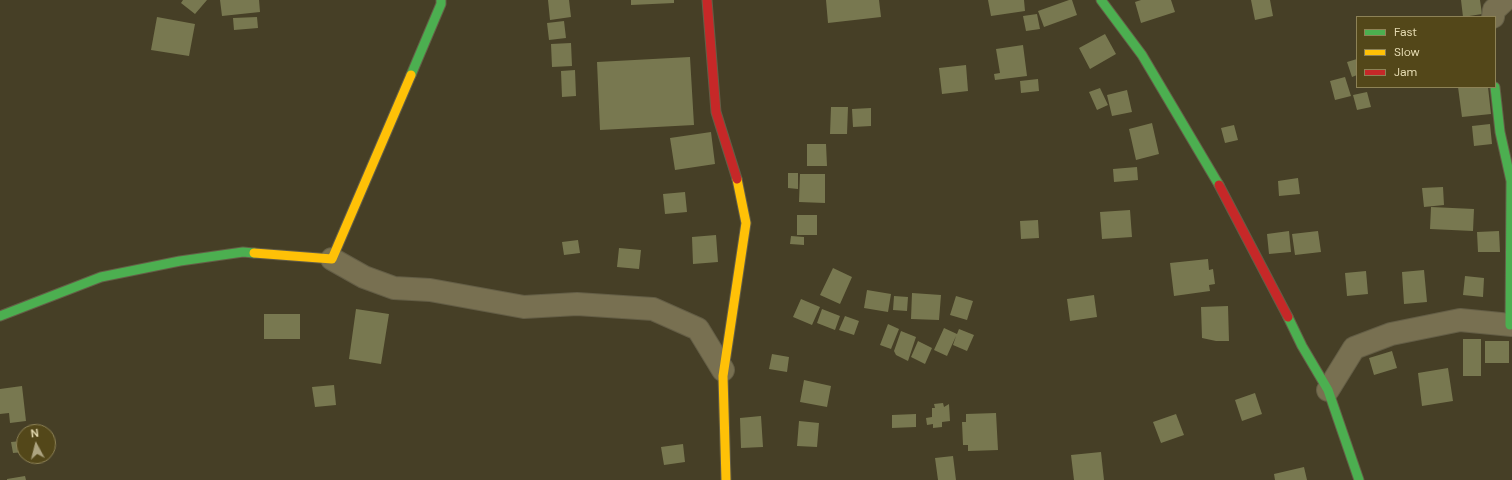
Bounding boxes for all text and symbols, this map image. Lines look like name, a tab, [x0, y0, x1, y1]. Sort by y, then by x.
legend	[1356, 16, 1496, 88]
text: Fast	[1394, 24, 1417, 40]
text: Slow	[1394, 44, 1420, 60]
text: Jam	[1394, 64, 1417, 80]
north arrow	[16, 424, 56, 464]
text: N	[30, 426, 39, 441]

